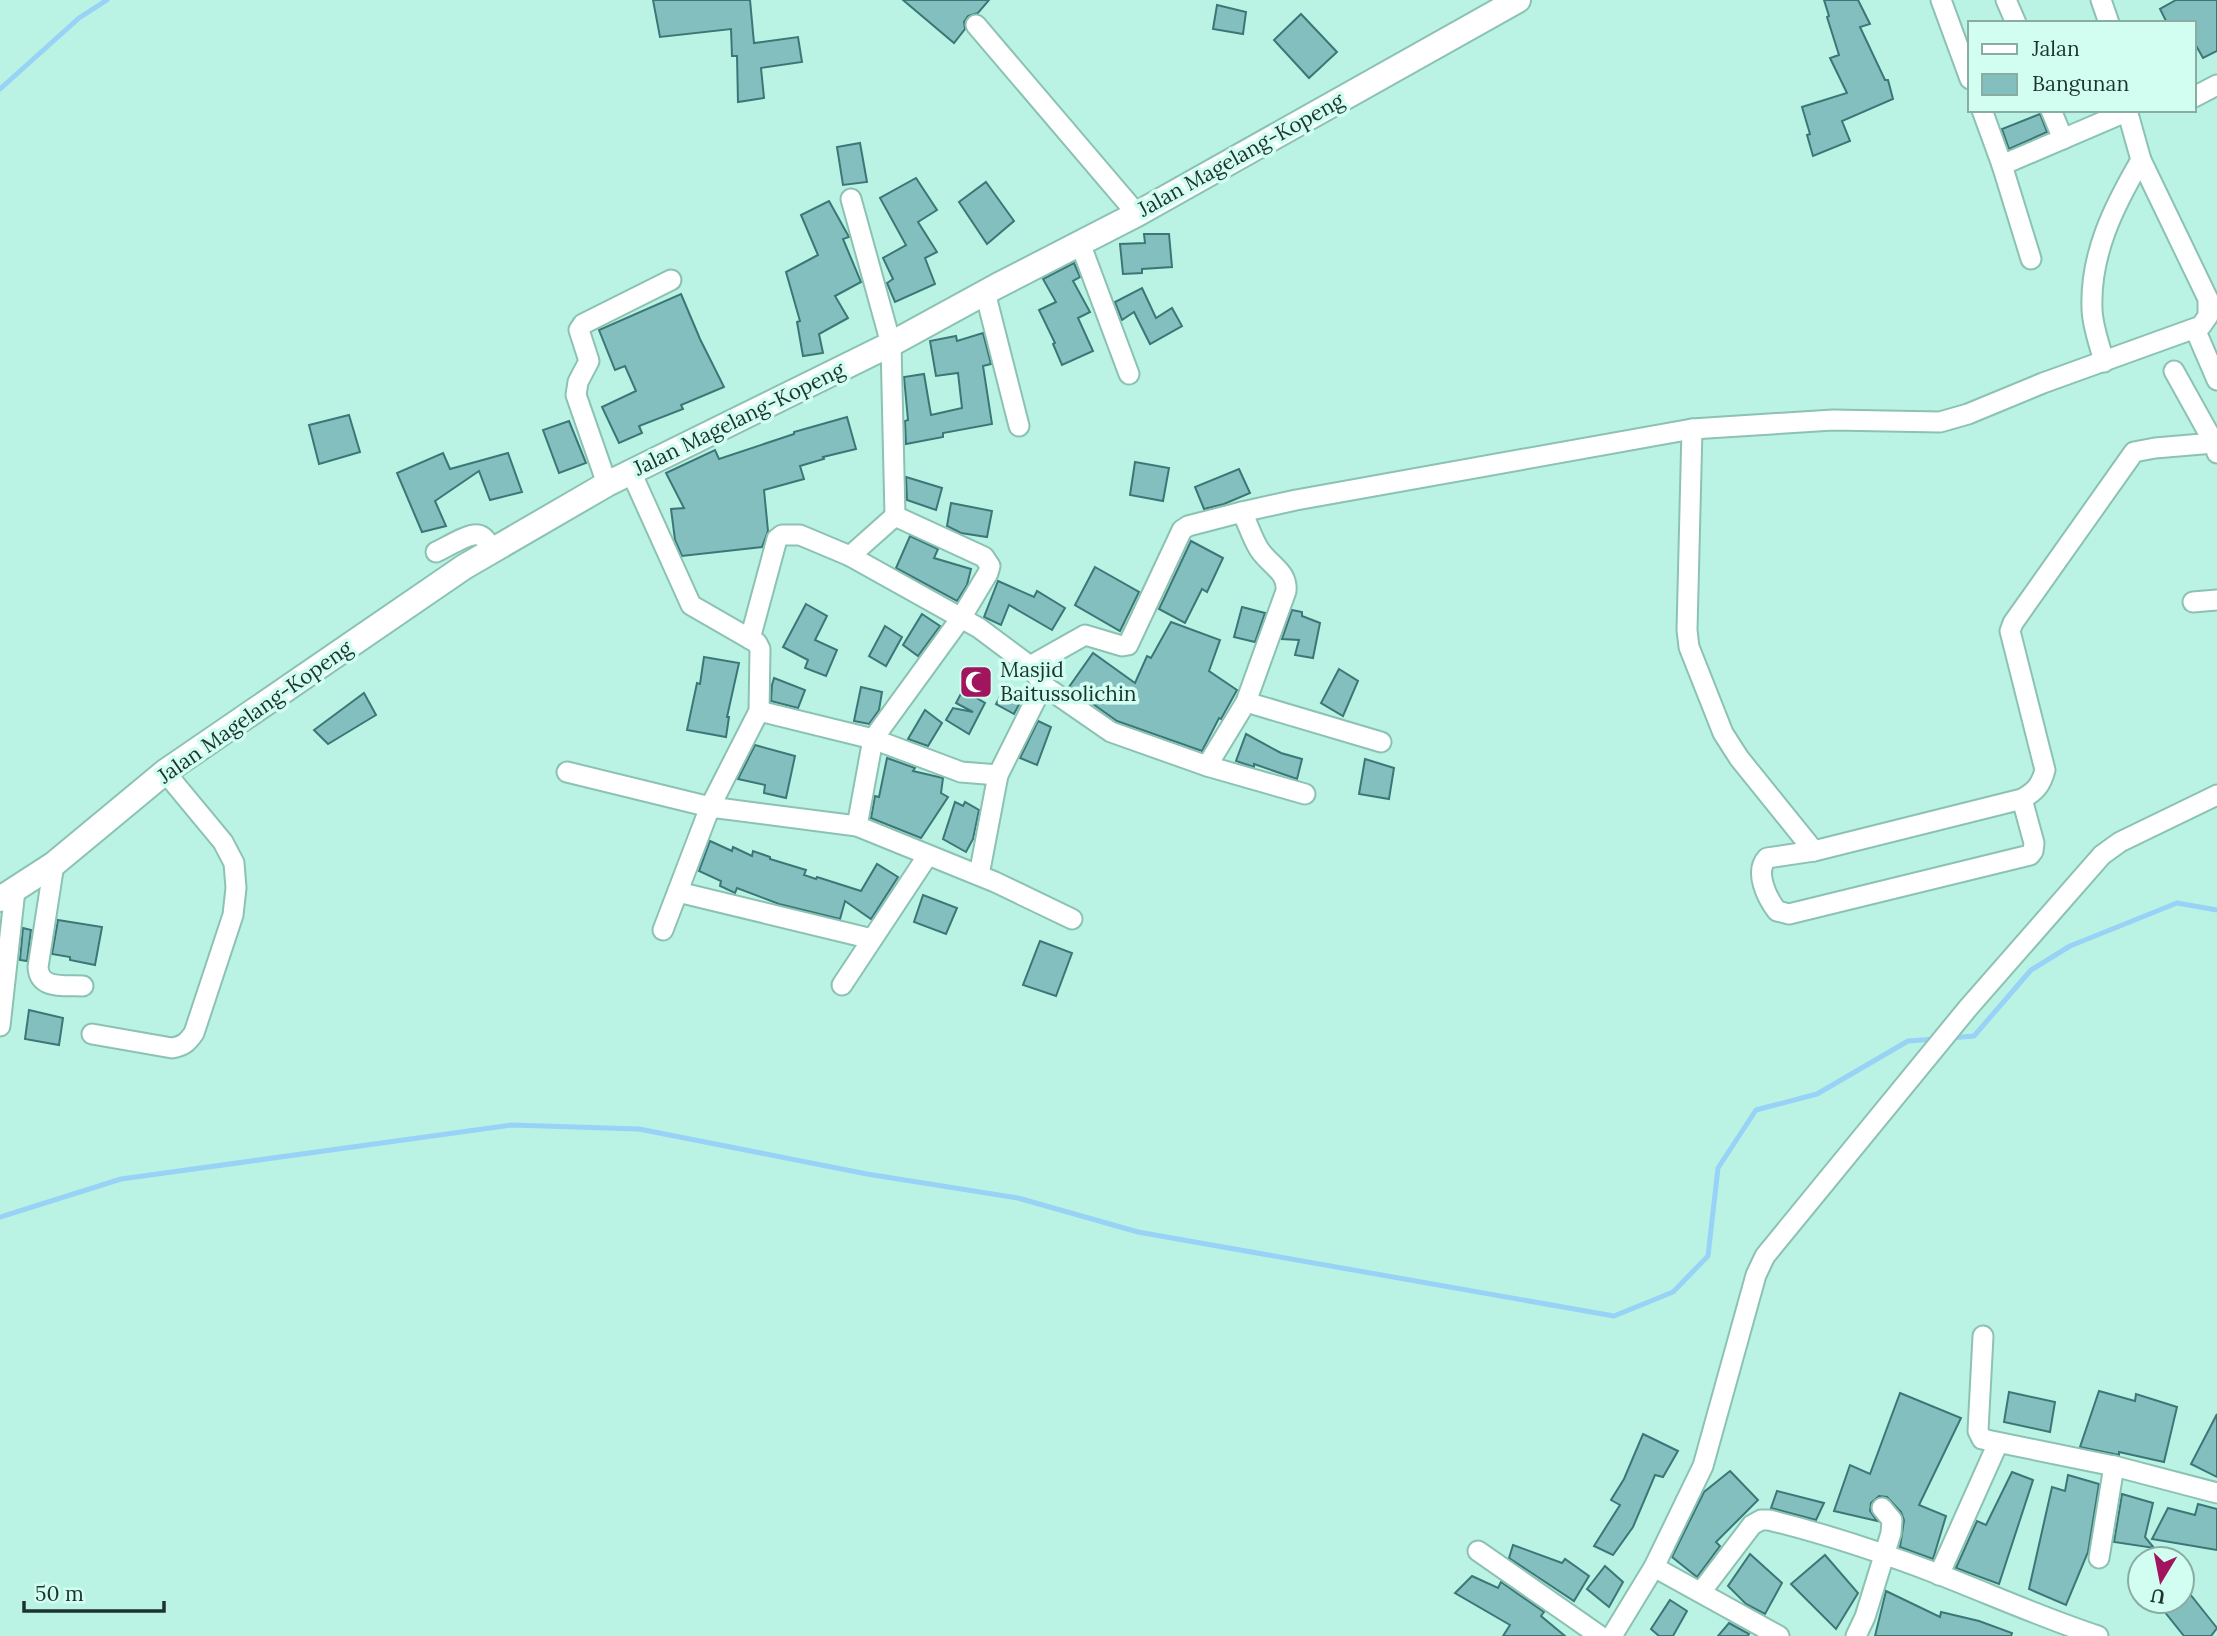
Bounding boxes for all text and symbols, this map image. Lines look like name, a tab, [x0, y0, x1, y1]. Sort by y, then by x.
legend	[1968, 21, 2196, 112]
text: Jalan	[2031, 35, 2080, 62]
text: Bangunan	[2032, 70, 2129, 97]
street label: Jalan Magelang-Kopeng	[1132, 86, 1349, 223]
street label: Jalan Magelang-Kopeng	[628, 355, 849, 482]
street label: Jalan Magelang-Kopeng	[151, 634, 358, 790]
place label: Masjid Baitussolichin	[1000, 656, 1137, 707]
mosque icon: Masjid Baitussolichin	[957, 663, 995, 701]
north arrow	[2126, 1545, 2196, 1615]
scale bar	[24, 1570, 164, 1614]
text: 50 m	[35, 1580, 84, 1607]
text: U	[2149, 1584, 2167, 1610]

